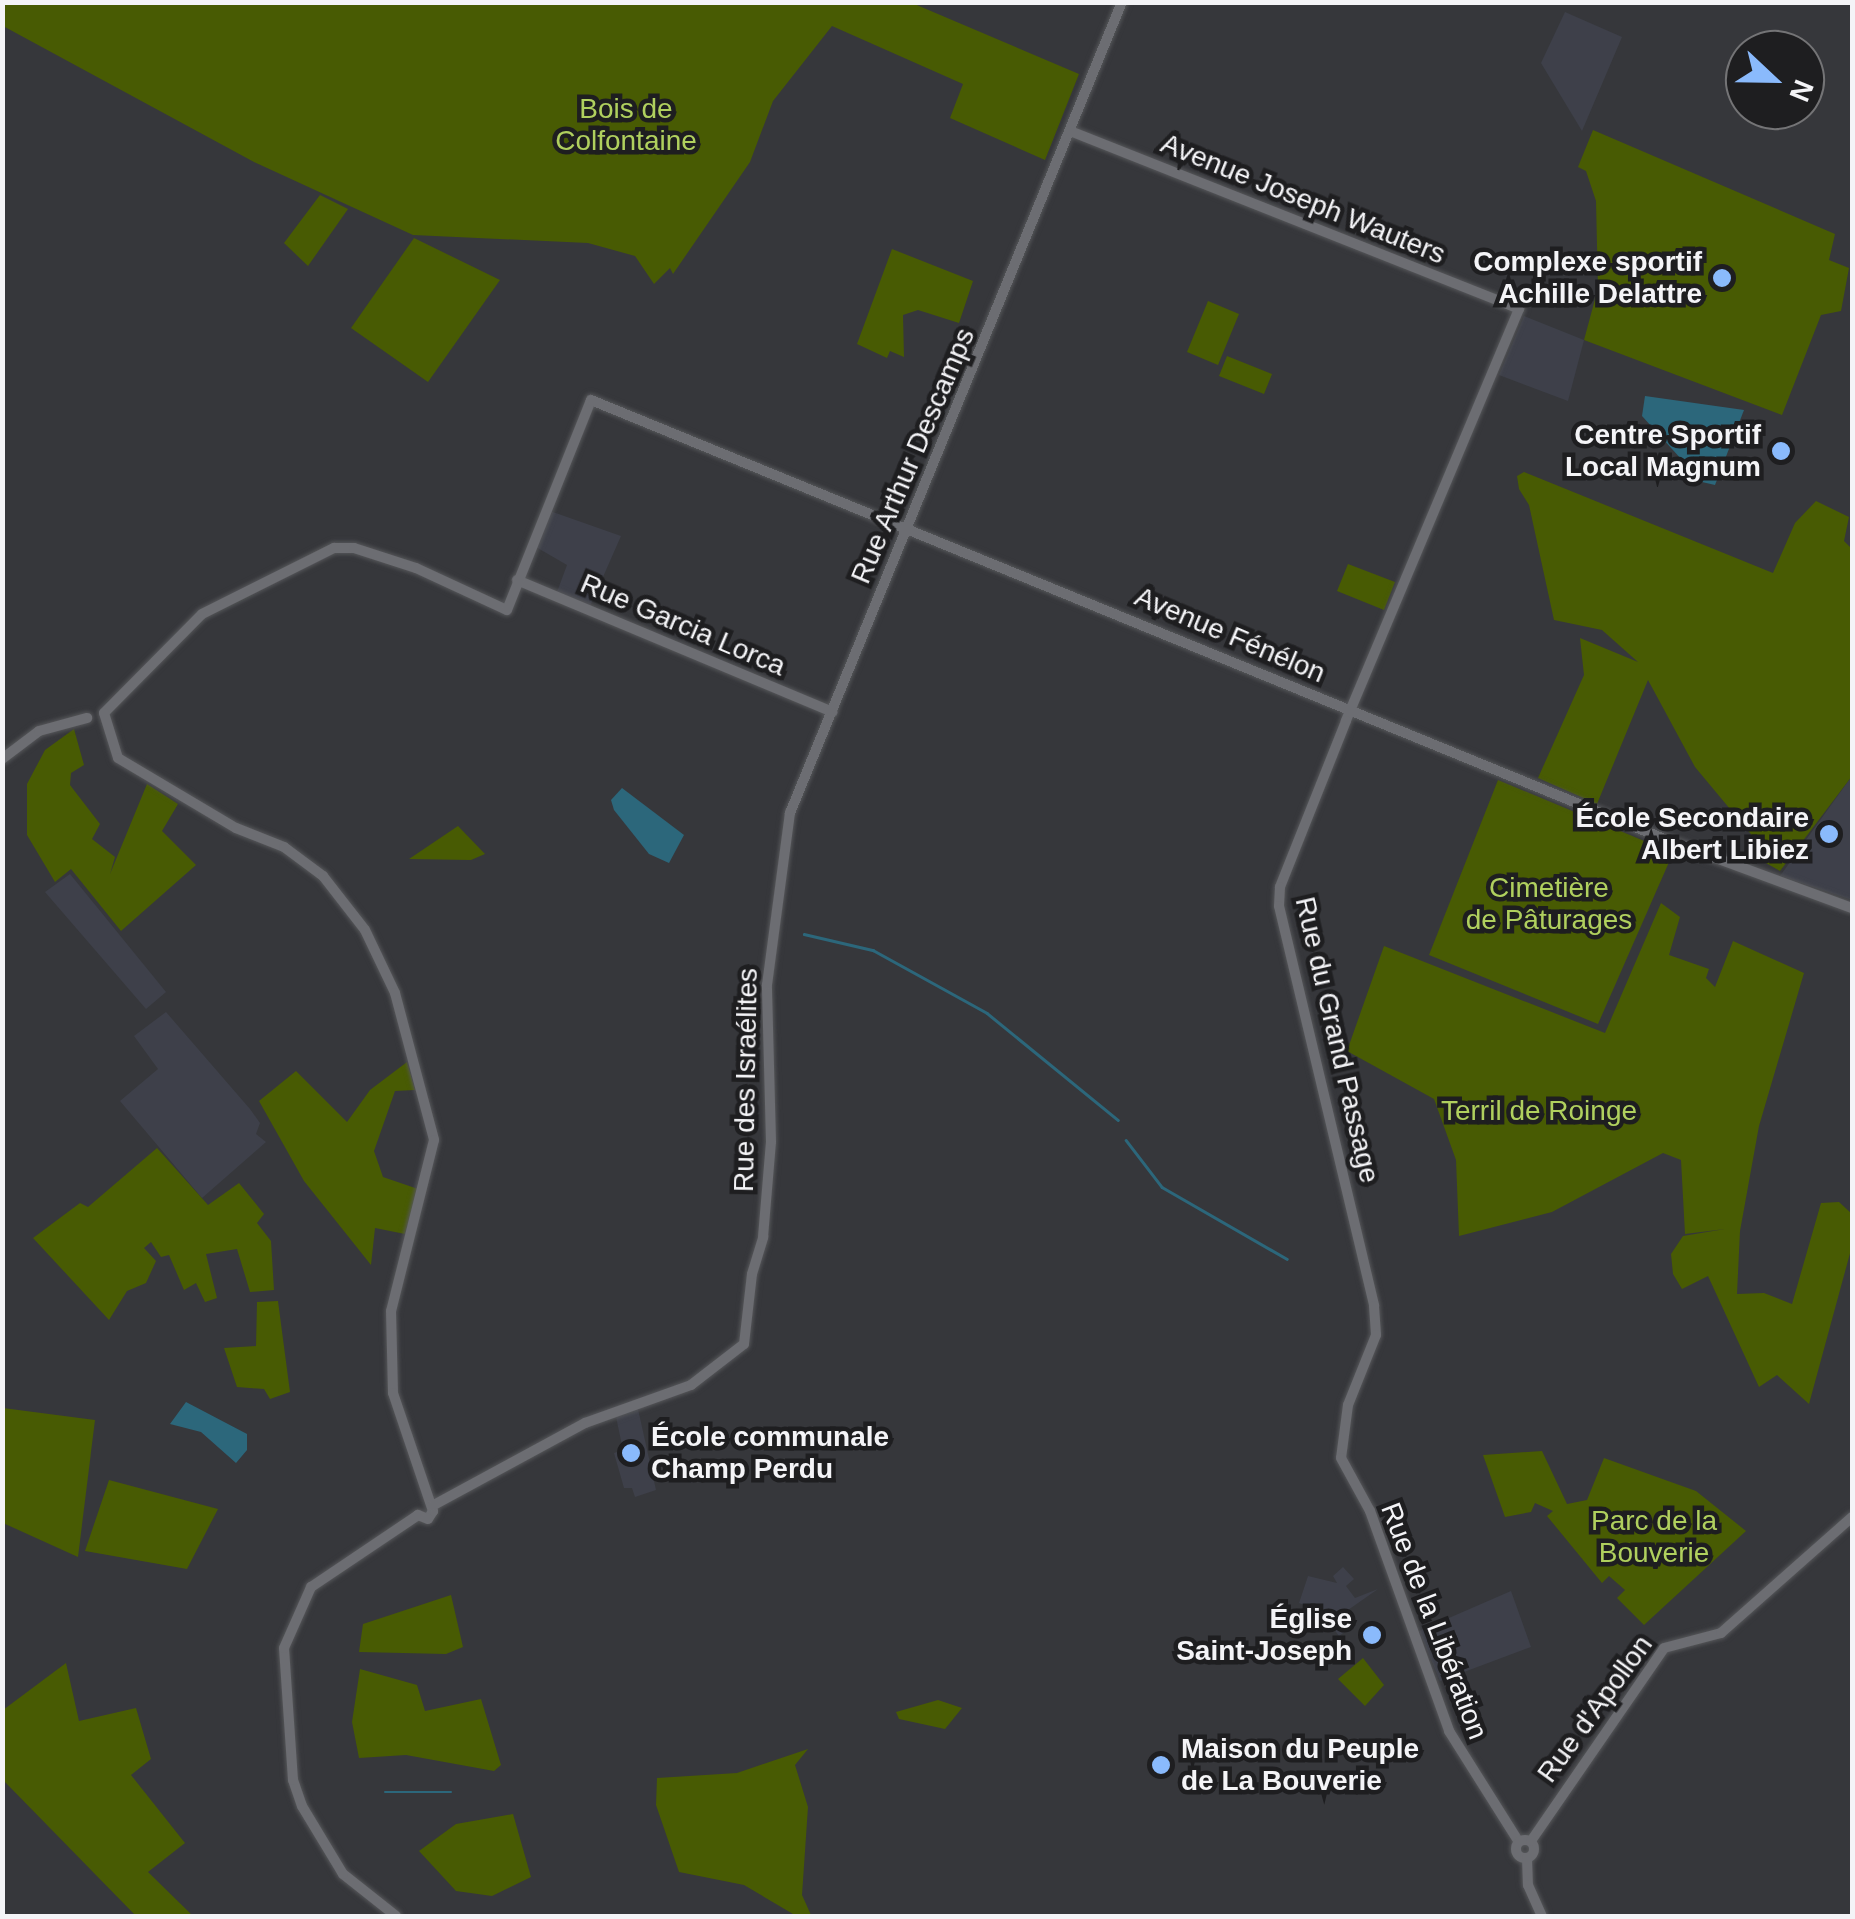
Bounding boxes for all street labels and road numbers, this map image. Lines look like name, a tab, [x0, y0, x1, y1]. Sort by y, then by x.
street label: Avenue Joseph Wauters	[1156, 127, 1450, 271]
street label: Rue Arthur Descamps	[844, 323, 982, 589]
street label: Rue Garcia Lorca	[575, 567, 791, 683]
street label: Avenue Fénélon	[1130, 580, 1330, 690]
street label: Rue du Grand Passage	[1288, 894, 1386, 1186]
street label: Rue des Israélites	[727, 968, 765, 1192]
street label: Rue de la Libération	[1373, 1498, 1495, 1744]
street label: Rue d'Apollon	[1530, 1629, 1660, 1789]

